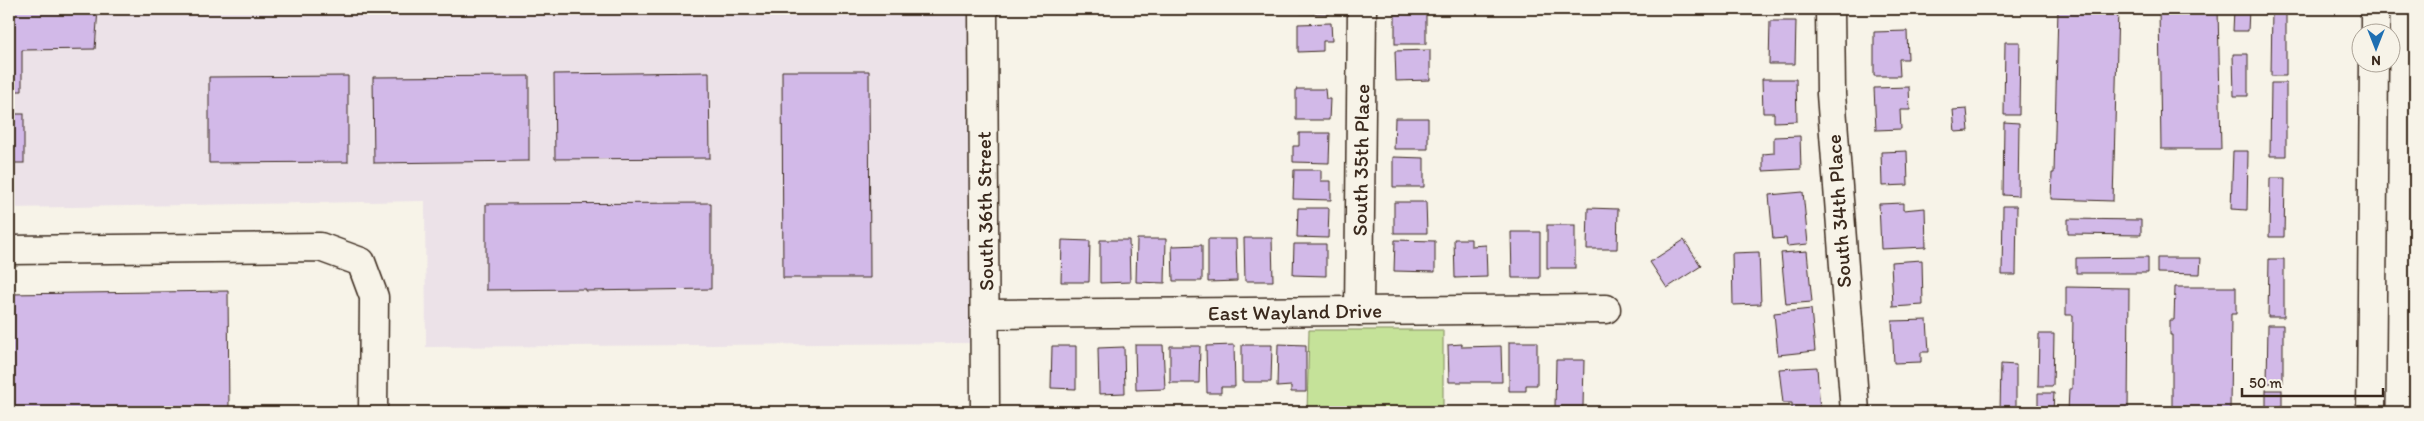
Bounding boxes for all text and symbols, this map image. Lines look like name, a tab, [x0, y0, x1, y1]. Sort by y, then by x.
north arrow	[2352, 22, 2402, 72]
text: N	[2371, 52, 2381, 69]
street label: South 35th Place	[1347, 84, 1374, 236]
street label: South 36th Street	[971, 131, 998, 291]
street label: South 34th Place	[1821, 133, 1856, 289]
street label: East Wayland Drive	[1208, 297, 1382, 326]
scale bar	[2242, 366, 2383, 398]
text: 50 m	[2249, 374, 2282, 392]

